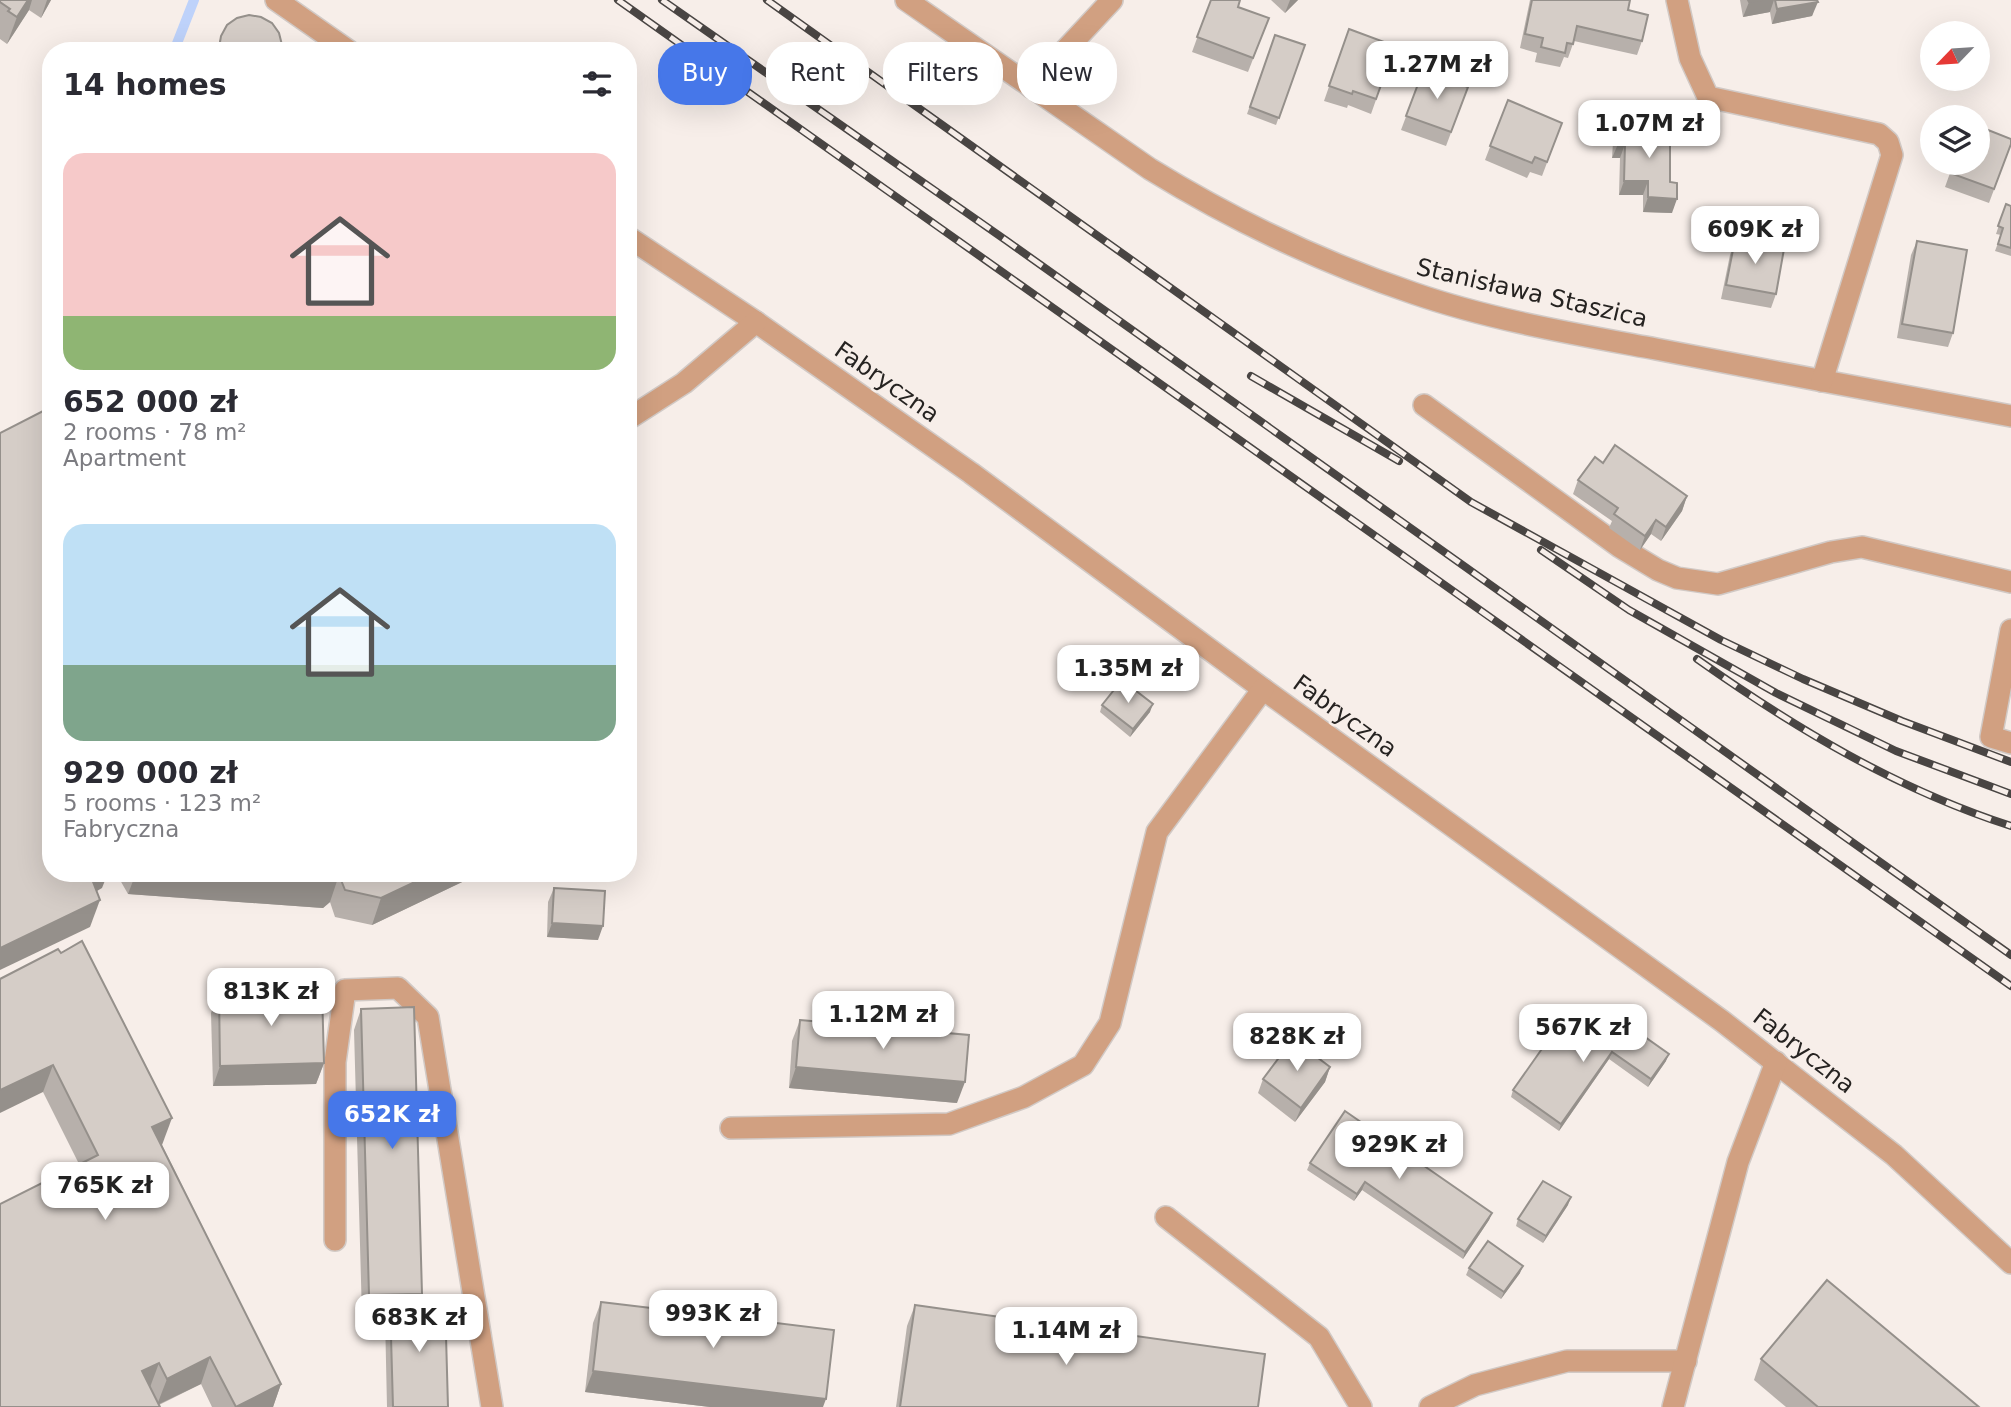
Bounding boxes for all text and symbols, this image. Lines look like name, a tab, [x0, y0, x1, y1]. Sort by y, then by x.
north arrow	[1920, 21, 1990, 91]
map controls	[1920, 21, 1990, 175]
chip: Buy	[658, 42, 752, 105]
chip: Rent	[766, 42, 869, 105]
chip: Filters	[883, 42, 1003, 105]
chip: New	[1017, 42, 1117, 105]
pin: 1.27M zł	[1365, 42, 1509, 101]
text: 1.27M zł	[1382, 51, 1492, 77]
icon: filters	[578, 65, 616, 103]
text: 14 homes	[63, 67, 227, 102]
pin: 1.07M zł	[1577, 100, 1721, 160]
button: layers	[1920, 105, 1990, 175]
text: 1.07M zł	[1594, 110, 1704, 136]
icon: home	[277, 198, 403, 324]
pin: 609K zł	[1690, 206, 1820, 266]
text: 609K zł	[1707, 216, 1803, 242]
street label: Stanisława Staszica	[1414, 253, 1650, 333]
street label: Fabryczna	[829, 336, 945, 428]
text: 652 000 zł	[63, 384, 238, 419]
text: 2 rooms · 78 m²	[63, 419, 247, 445]
text: Apartment	[63, 445, 186, 471]
icon: home	[277, 569, 403, 695]
pin: 1.35M zł	[1056, 646, 1200, 705]
text: 1.35M zł	[1073, 655, 1183, 681]
street label: Fabryczna	[1288, 669, 1402, 763]
text: 929 000 zł	[63, 755, 238, 790]
text: 5 rooms · 123 m²	[63, 790, 261, 816]
text: Fabryczna	[63, 816, 179, 842]
pin: 813K zł	[206, 968, 336, 1028]
text: 813K zł	[223, 978, 319, 1004]
pin: 1.12M zł	[811, 992, 955, 1051]
text: 1.12M zł	[828, 1001, 938, 1027]
street label: Fabryczna	[1748, 1003, 1860, 1099]
pin: 567K zł	[1518, 1004, 1648, 1064]
pin: 828K zł	[1232, 1014, 1362, 1073]
text: 567K zł	[1535, 1014, 1631, 1040]
text: 828K zł	[1249, 1023, 1345, 1049]
pin: 652K zł	[327, 1092, 457, 1151]
text: 652K zł	[344, 1101, 440, 1127]
pin: 929K zł	[1334, 1122, 1464, 1181]
text: 929K zł	[1351, 1131, 1447, 1157]
pin: 765K zł	[40, 1162, 170, 1222]
text: 765K zł	[57, 1172, 153, 1198]
pin: 993K zł	[648, 1290, 778, 1350]
pin: 683K zł	[354, 1294, 484, 1354]
text: 993K zł	[665, 1300, 761, 1326]
text: 683K zł	[371, 1304, 467, 1330]
pin: 1.14M zł	[994, 1308, 1138, 1367]
text: 1.14M zł	[1011, 1317, 1121, 1343]

